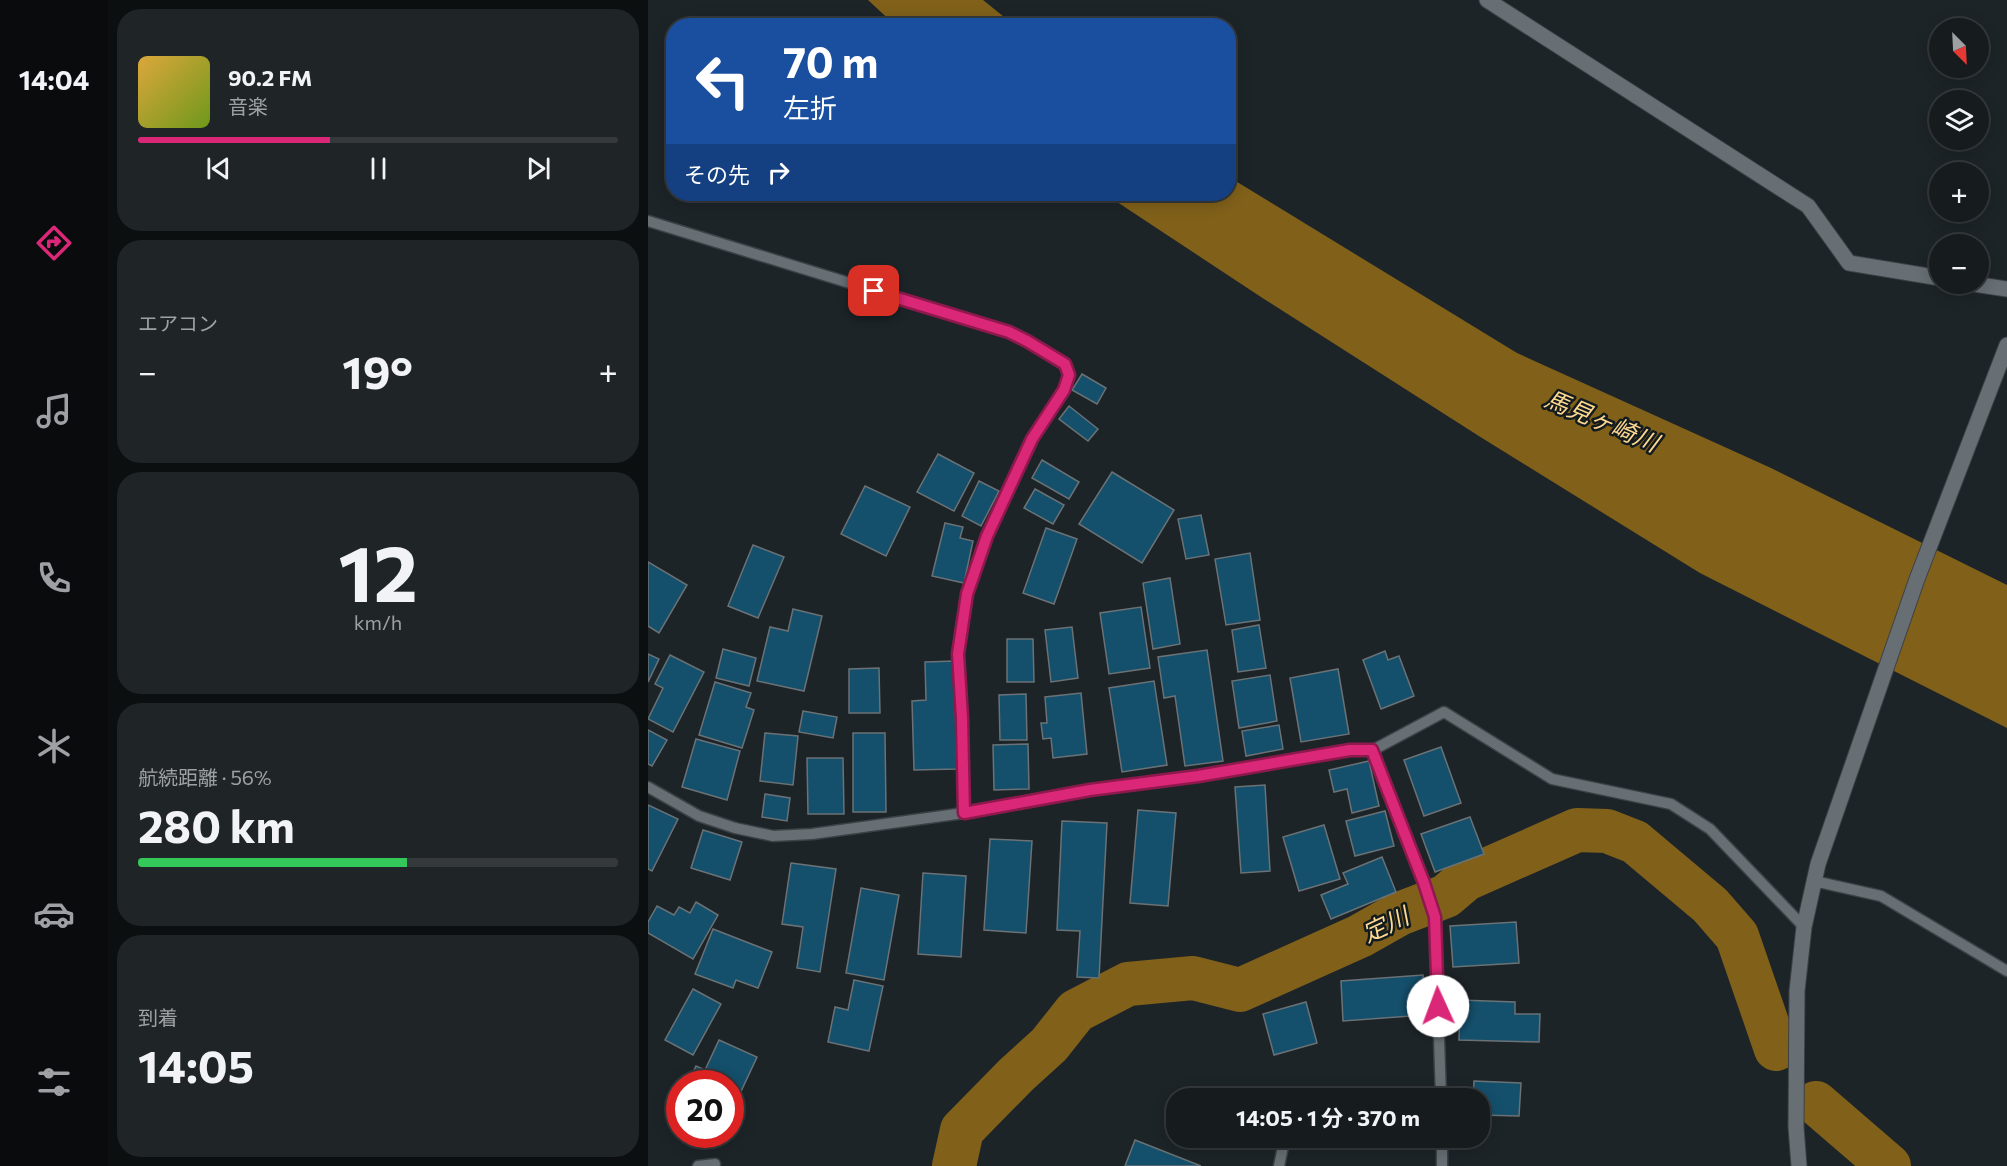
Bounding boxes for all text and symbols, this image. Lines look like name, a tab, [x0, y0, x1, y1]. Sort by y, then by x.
north arrow	[1929, 18, 1989, 78]
map controls	[1929, 18, 1989, 294]
text: 70 m	[783, 35, 878, 87]
icon: left	[684, 42, 762, 120]
text: 14:04	[19, 63, 89, 96]
text: 90.2 FM	[228, 64, 312, 91]
button: layers	[1929, 90, 1989, 150]
text: 左折	[783, 91, 837, 124]
text: 音楽	[228, 94, 268, 118]
icon: previous	[202, 152, 235, 185]
icon: pause	[362, 152, 395, 185]
icon: next	[522, 152, 555, 185]
icon: right	[762, 156, 795, 189]
text: その先	[684, 161, 750, 188]
button: +	[1929, 162, 1989, 222]
icon: directions	[33, 222, 75, 264]
button: −	[1929, 234, 1989, 294]
pin	[848, 265, 899, 316]
icon: arrive	[857, 274, 890, 307]
text: エアコン	[138, 311, 218, 335]
text: 19°	[342, 343, 413, 398]
text: −	[138, 350, 157, 391]
text: +	[599, 350, 618, 391]
water label: 馬見ヶ崎川	[1541, 383, 1666, 458]
icon: music	[33, 390, 75, 432]
text: 12	[338, 523, 418, 618]
icon: phone	[33, 557, 75, 599]
text: km/h	[354, 610, 402, 634]
icon: climate	[33, 725, 75, 767]
text: 航続距離 · 56%	[138, 765, 272, 789]
text: 280 km	[138, 797, 295, 852]
icon: car	[33, 893, 75, 935]
water label: 定川	[1357, 899, 1416, 947]
position arrow	[1406, 974, 1470, 1038]
text: 到着	[138, 1005, 178, 1029]
text: 14:05	[138, 1037, 254, 1092]
icon: filters	[33, 1061, 75, 1103]
speed limit sign: 20	[666, 1070, 744, 1148]
text: 14:05 · 1 分 · 370 m	[1236, 1104, 1420, 1131]

